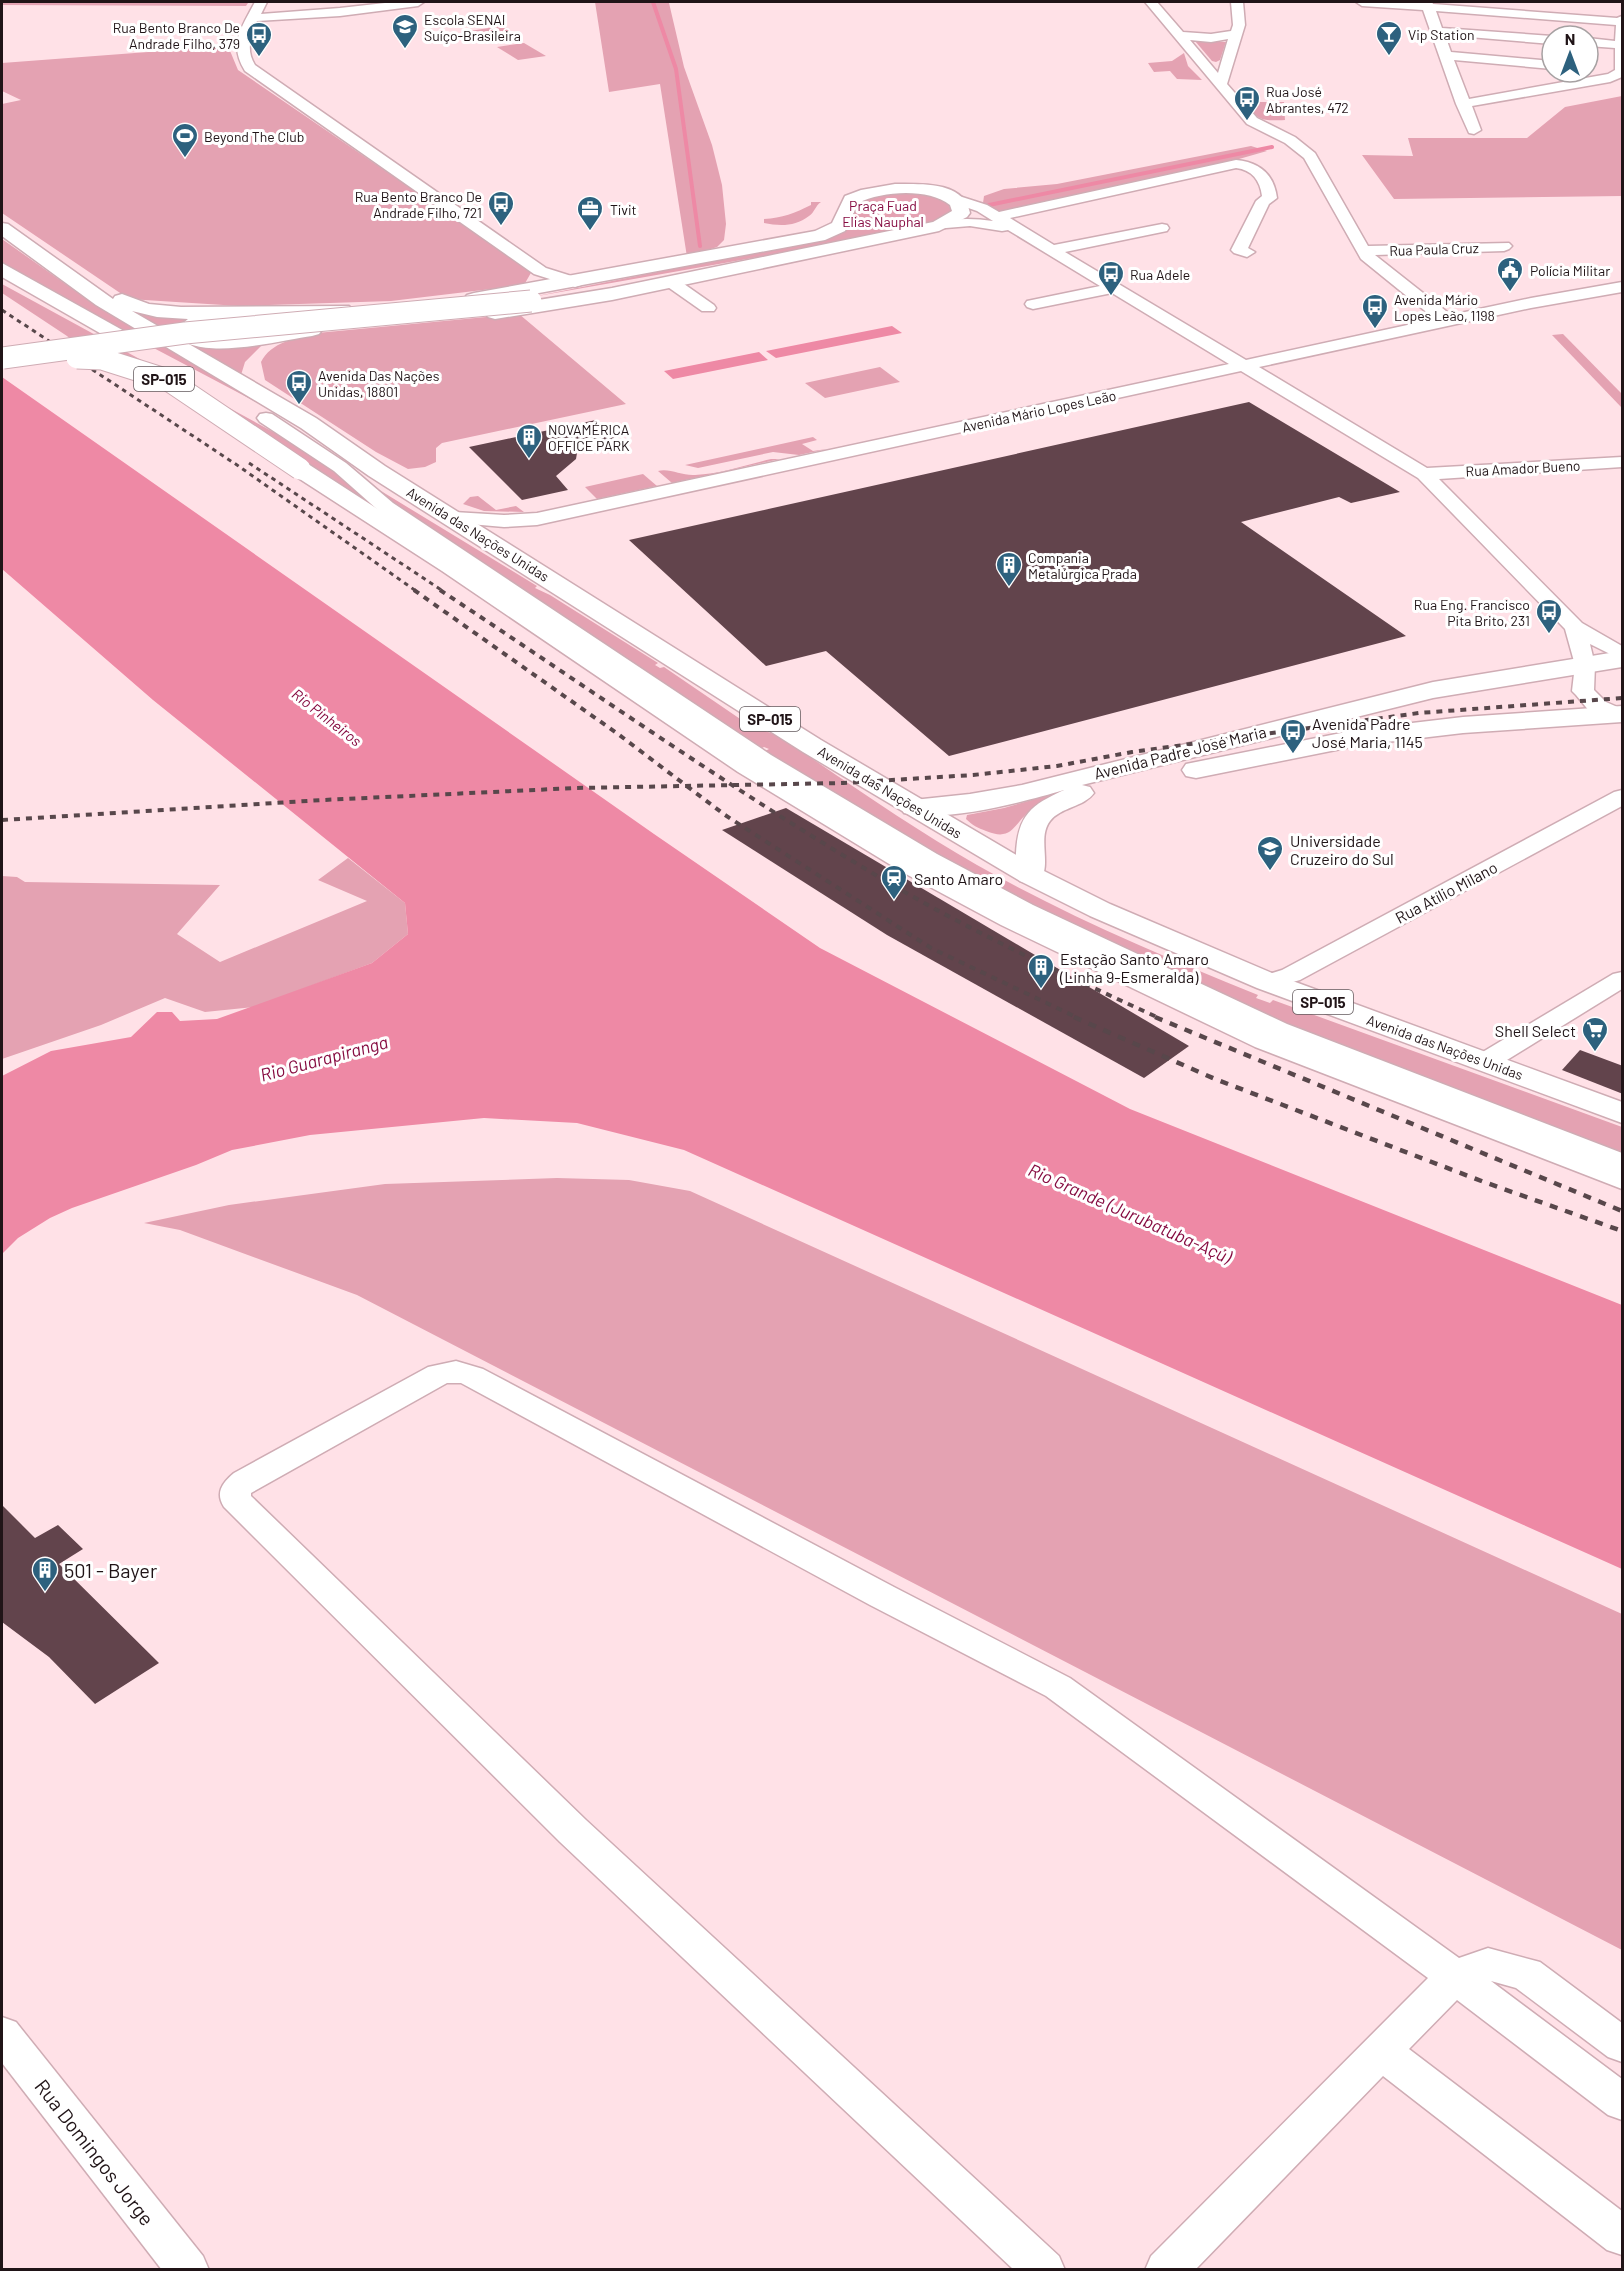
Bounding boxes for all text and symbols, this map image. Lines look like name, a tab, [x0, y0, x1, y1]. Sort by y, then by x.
place label: Escola SENAI Suíço-Brasileira	[424, 11, 521, 44]
school or university icon: Escola SENAI Suíço-Brasileira	[390, 12, 420, 50]
place label: Rua Bento Branco De Andrade Filho, 379	[113, 19, 240, 52]
bar icon: Vip Station	[1374, 19, 1404, 57]
bus stop icon: Rua Bento Branco De Andrade Filho, 379	[244, 20, 274, 58]
north arrow	[1540, 24, 1600, 84]
place label: Vip Station	[1408, 26, 1475, 43]
text: N	[1565, 29, 1575, 48]
place label: Rua José Abrantes, 472	[1266, 83, 1349, 116]
bus stop icon: Rua José Abrantes, 472	[1232, 84, 1262, 122]
sports icon: Beyond The Club	[170, 121, 200, 159]
place label: Beyond The Club	[204, 128, 304, 145]
place label: Rua Bento Branco De Andrade Filho, 721	[355, 188, 482, 221]
bus stop icon: Rua Bento Branco De Andrade Filho, 721	[486, 189, 516, 227]
office icon: Tivit	[575, 194, 605, 232]
park label: Praça Fuad Elias Nauphal	[842, 197, 924, 230]
place label: Tivit	[610, 201, 637, 218]
street label: Rua Paula Cruz	[1389, 239, 1479, 259]
public building icon: Polícia Militar	[1495, 255, 1525, 293]
bus stop icon: Rua Adele	[1096, 259, 1126, 297]
place label: Polícia Militar	[1530, 262, 1610, 279]
place label: Rua Adele	[1130, 266, 1190, 283]
place label: Avenida Mário Lopes Leão, 1198	[1394, 291, 1495, 324]
bus stop icon: Avenida Mário Lopes Leão, 1198	[1360, 292, 1390, 330]
road number: SP-015	[134, 367, 194, 391]
place label: Avenida Das Nações Unidas, 18801	[318, 367, 440, 400]
bus stop icon: Avenida Das Nações Unidas, 18801	[284, 368, 314, 406]
street label: Avenida Mário Lopes Leão	[960, 386, 1118, 436]
place label: NOVAMÉRICA OFFICE PARK	[548, 421, 630, 454]
building icon: NOVAMÉRICA OFFICE PARK	[514, 422, 544, 460]
street label: Rua Amador Bueno	[1465, 457, 1581, 479]
street label: Avenida das Nações Unidas	[404, 483, 553, 585]
place label: Compania Metalúrgica Prada	[1028, 549, 1137, 582]
building icon: Compania Metalúrgica Prada	[994, 550, 1024, 588]
place label: Rua Eng. Francisco Pita Brito, 231	[1414, 596, 1530, 629]
bus stop icon: Rua Eng. Francisco Pita Brito, 231	[1534, 597, 1564, 635]
water label: Rio Pinheiros	[289, 684, 365, 750]
road number: SP-015	[740, 707, 800, 731]
place label: Avenida Padre José Maria, 1145	[1312, 714, 1423, 751]
bus stop icon: Avenida Padre José Maria, 1145	[1278, 717, 1308, 755]
street label: Avenida Padre José Maria	[1092, 721, 1268, 783]
street label: Avenida das Nações Unidas	[815, 742, 965, 842]
place label: Universidade Cruzeiro do Sul	[1290, 831, 1394, 868]
school or university icon: Universidade Cruzeiro do Sul	[1255, 834, 1285, 872]
street label: Rua Atílio Milano	[1392, 857, 1500, 927]
station icon: Santo Amaro	[879, 863, 909, 901]
place label: Santo Amaro	[914, 869, 1003, 888]
place label: Estação Santo Amaro (Linha 9-Esmeralda)	[1059, 949, 1209, 986]
building icon: Estação Santo Amaro (Linha 9-Esmeralda)	[1026, 952, 1056, 990]
road number: SP-015	[1293, 990, 1353, 1014]
street label: Avenida das Nações Unidas	[1365, 1011, 1526, 1083]
supermarket icon: Shell Select	[1580, 1015, 1610, 1053]
place label: Shell Select	[1495, 1021, 1576, 1040]
water label: Rio Guarapiranga	[258, 1030, 390, 1086]
water label: Rio Grande (Jurubatuba-Açú)	[1025, 1158, 1236, 1268]
building icon: 501 - Bayer	[30, 1555, 60, 1593]
place label: 501 - Bayer	[64, 1558, 157, 1582]
street label: Rua Domingos Jorge	[30, 2074, 160, 2230]

